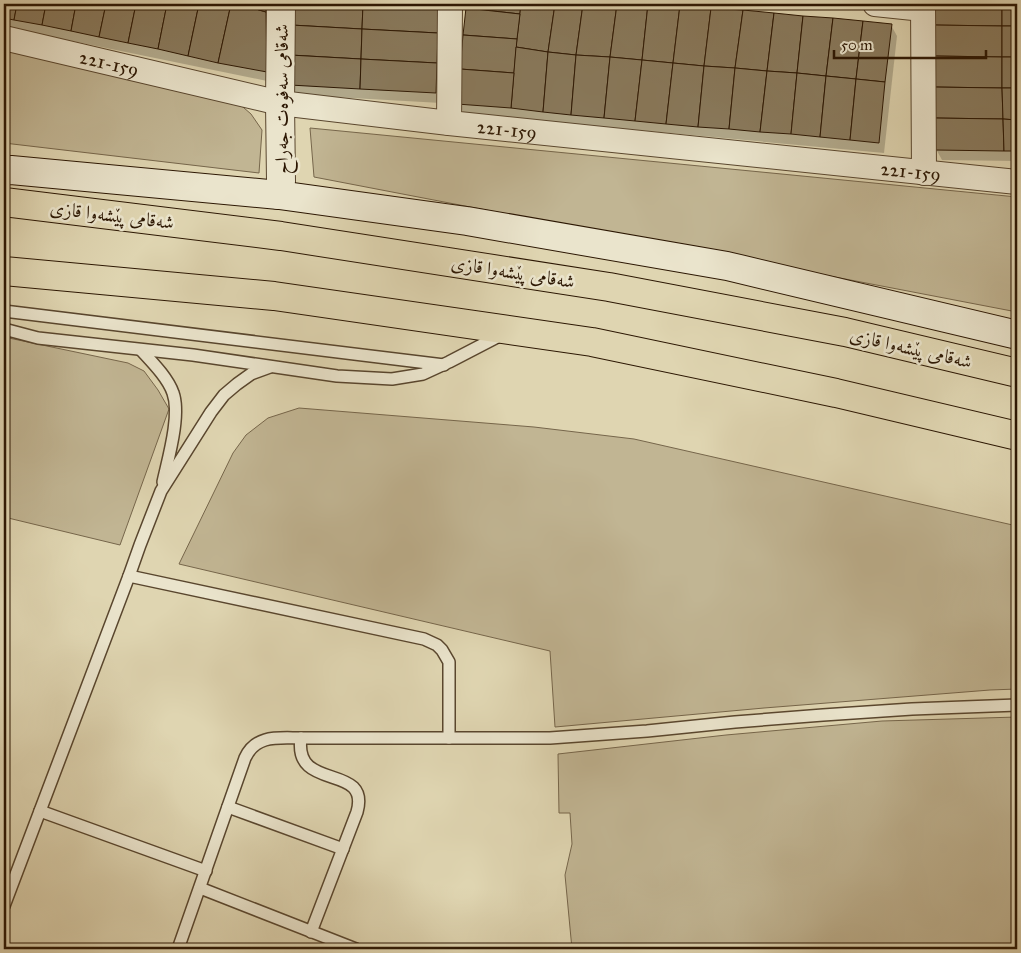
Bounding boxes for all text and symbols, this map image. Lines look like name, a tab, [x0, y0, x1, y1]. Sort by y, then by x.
street label: شەقامی سەفوەت جەراح	[270, 24, 299, 174]
scale bar	[834, 28, 986, 60]
text: 50 m	[841, 36, 873, 54]
street label: 221-159	[77, 45, 141, 81]
street label: 221-159	[476, 114, 538, 144]
street label: 221-159	[880, 156, 942, 186]
street label: شەقامی پێشەوا قازی	[49, 196, 175, 235]
street label: شەقامی پێشەوا قازی	[449, 251, 576, 294]
street label: شەقامی پێشەوا قازی	[847, 323, 974, 374]

